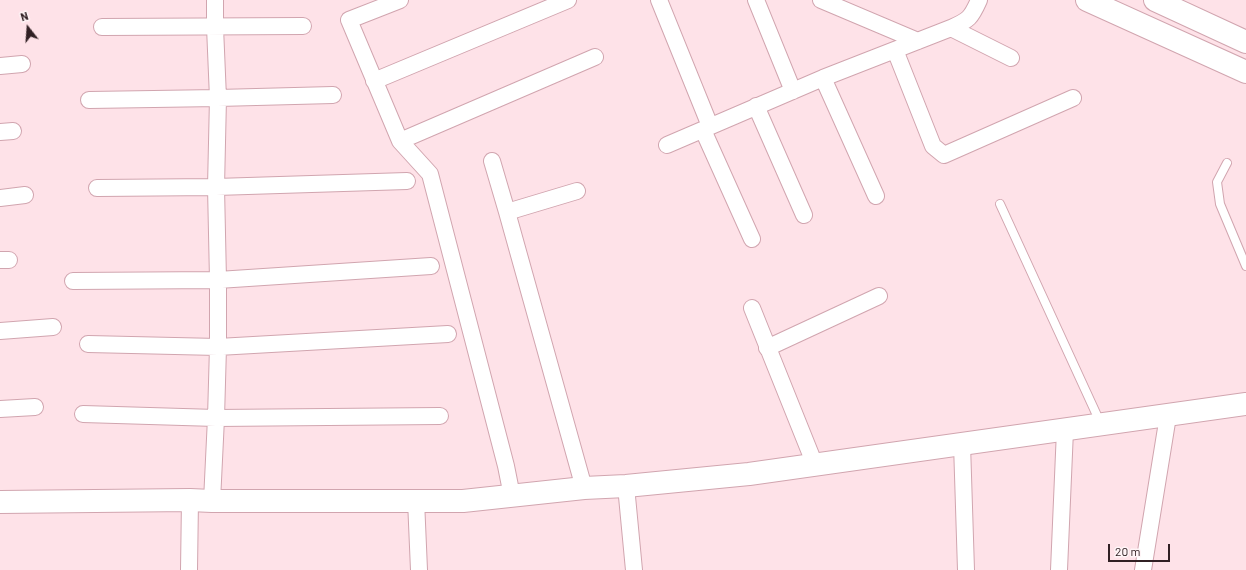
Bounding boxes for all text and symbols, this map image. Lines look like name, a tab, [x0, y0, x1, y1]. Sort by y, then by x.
north arrow	[8, 8, 48, 48]
text: N	[19, 9, 30, 23]
scale bar	[1110, 536, 1172, 562]
text: 20 m	[1115, 544, 1141, 558]

